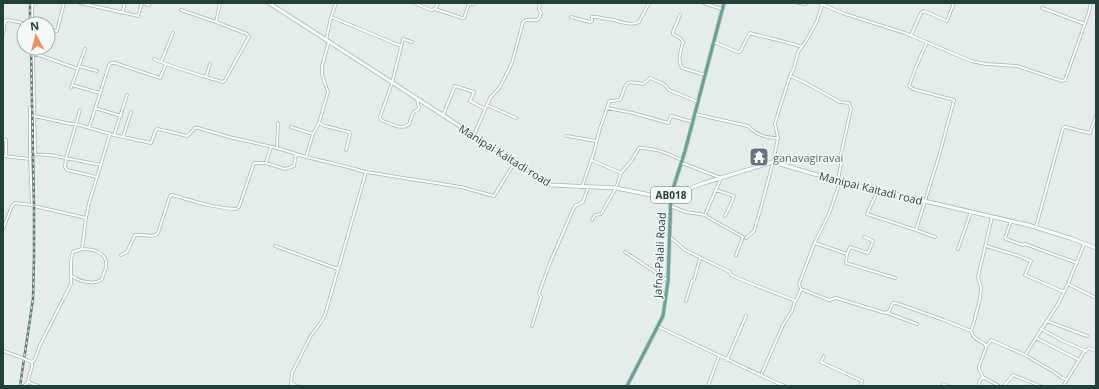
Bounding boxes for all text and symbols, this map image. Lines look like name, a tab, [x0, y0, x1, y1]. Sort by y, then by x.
north arrow	[16, 16, 56, 56]
text: N	[29, 18, 40, 34]
street label: Manipai Kaitadi road	[456, 121, 554, 189]
temple icon: ganavagiravai	[748, 146, 770, 168]
place label: ganavagiravai	[773, 150, 843, 165]
street label: Manipai Kaitadi road	[818, 168, 924, 208]
road number: AB018	[651, 187, 691, 203]
street label: Jafna-Palali Road	[649, 212, 669, 299]

